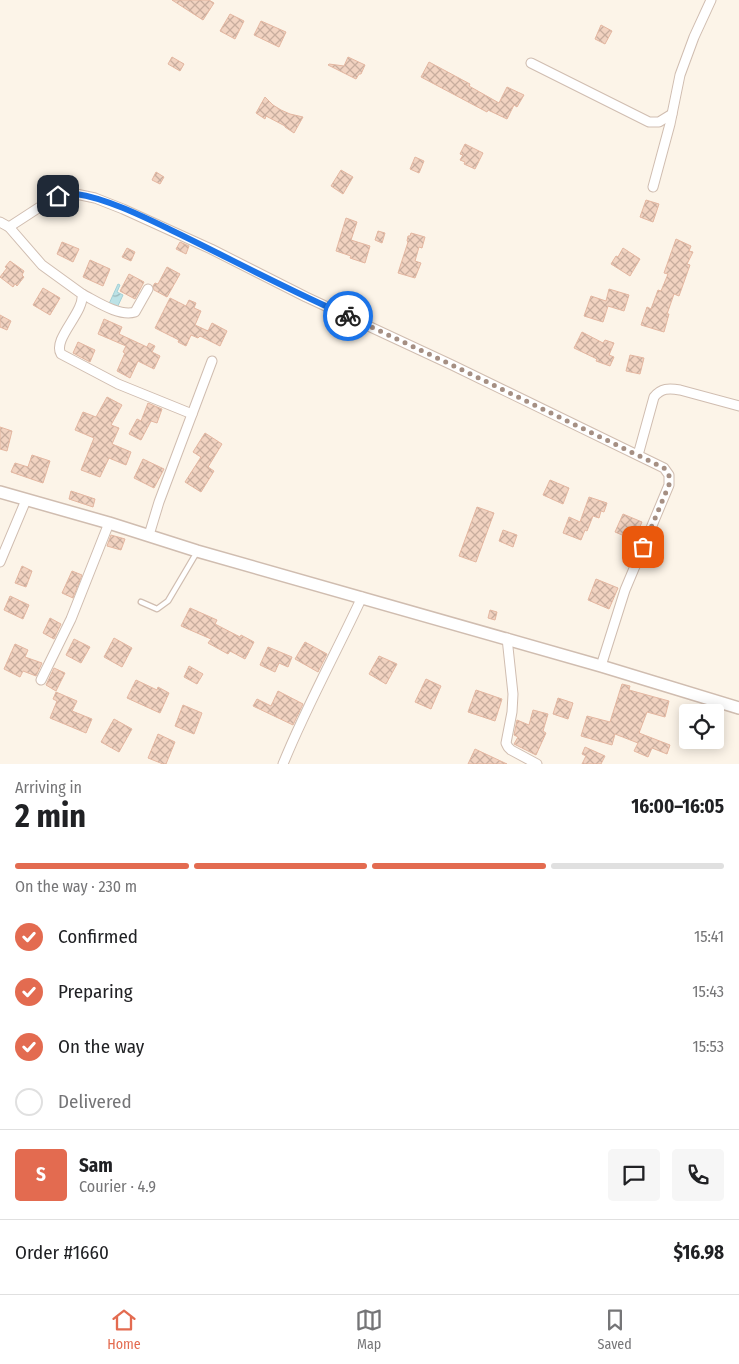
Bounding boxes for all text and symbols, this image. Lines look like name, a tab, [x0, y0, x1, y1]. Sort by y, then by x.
pin	[37, 175, 79, 217]
icon: home	[44, 182, 72, 210]
courier	[323, 291, 373, 341]
icon: bike	[334, 302, 362, 330]
pin	[622, 526, 664, 568]
icon: bag	[629, 533, 657, 561]
map controls	[679, 704, 724, 749]
button: locate	[679, 704, 724, 749]
text: Arriving in	[15, 778, 82, 797]
text: 16:00–16:05	[631, 795, 724, 818]
text: 2 min	[15, 797, 86, 835]
text: On the way · 230 m	[15, 877, 137, 896]
icon: check	[15, 923, 43, 951]
text: Confirmed	[58, 925, 138, 948]
text: 15:41	[694, 927, 724, 946]
icon: check	[15, 978, 43, 1006]
text: Preparing	[58, 980, 133, 1003]
text: 15:43	[692, 982, 724, 1001]
icon: check	[15, 1033, 43, 1061]
text: On the way	[58, 1035, 144, 1058]
text: 15:53	[693, 1037, 724, 1056]
text: Delivered	[58, 1090, 132, 1113]
button: chat	[608, 1149, 660, 1201]
button: phone	[672, 1149, 724, 1201]
text: Sam	[79, 1154, 113, 1177]
text: S	[36, 1163, 46, 1186]
text: Courier · 4.9	[79, 1177, 156, 1196]
text: Order #1660	[15, 1241, 109, 1264]
text: $16.98	[673, 1241, 724, 1264]
tab: Home	[107, 1306, 141, 1353]
tab: Map	[355, 1306, 383, 1353]
tab: Saved	[598, 1306, 632, 1353]

